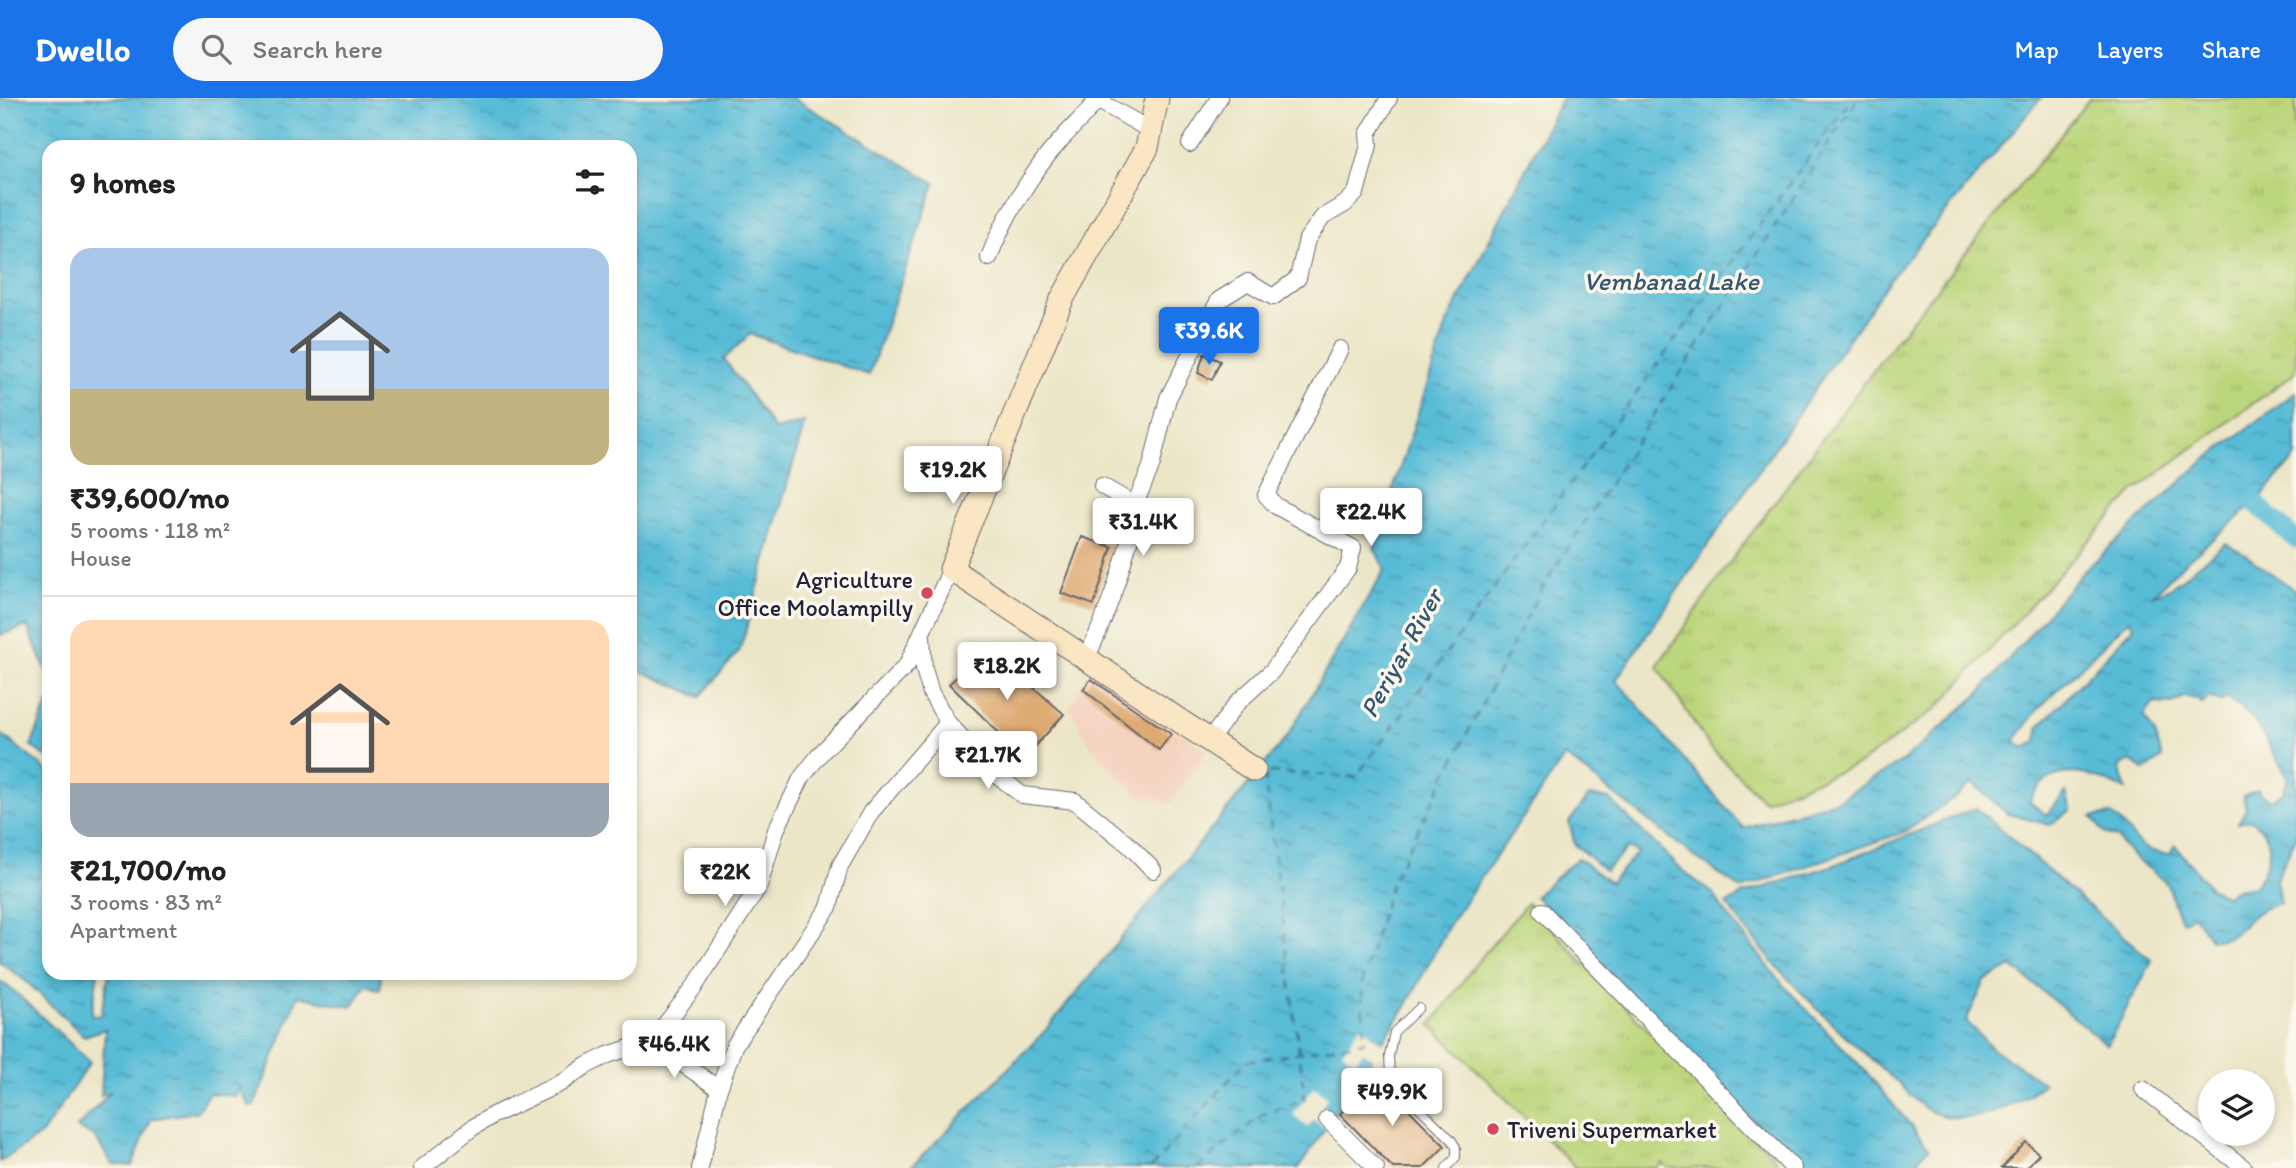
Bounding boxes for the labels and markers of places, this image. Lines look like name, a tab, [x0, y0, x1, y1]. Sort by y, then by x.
pin: ₹39.6K	[1152, 308, 1266, 367]
pin: ₹19.2K	[896, 446, 1010, 506]
pin: ₹22.4K	[1314, 489, 1428, 548]
pin: ₹31.4K	[1086, 498, 1200, 558]
place label: Agriculture Office Moolampilly	[717, 565, 913, 622]
marker: Agriculture Office Moolampilly	[919, 585, 935, 601]
pin: ₹18.2K	[950, 642, 1064, 702]
pin: ₹21.7K	[931, 732, 1045, 791]
pin: ₹22K	[684, 848, 766, 908]
pin: ₹46.4K	[617, 1020, 731, 1080]
pin: ₹49.9K	[1335, 1068, 1449, 1128]
place label: Triveni Supermarket	[1507, 1115, 1717, 1144]
marker: Triveni Supermarket	[1485, 1121, 1501, 1137]

